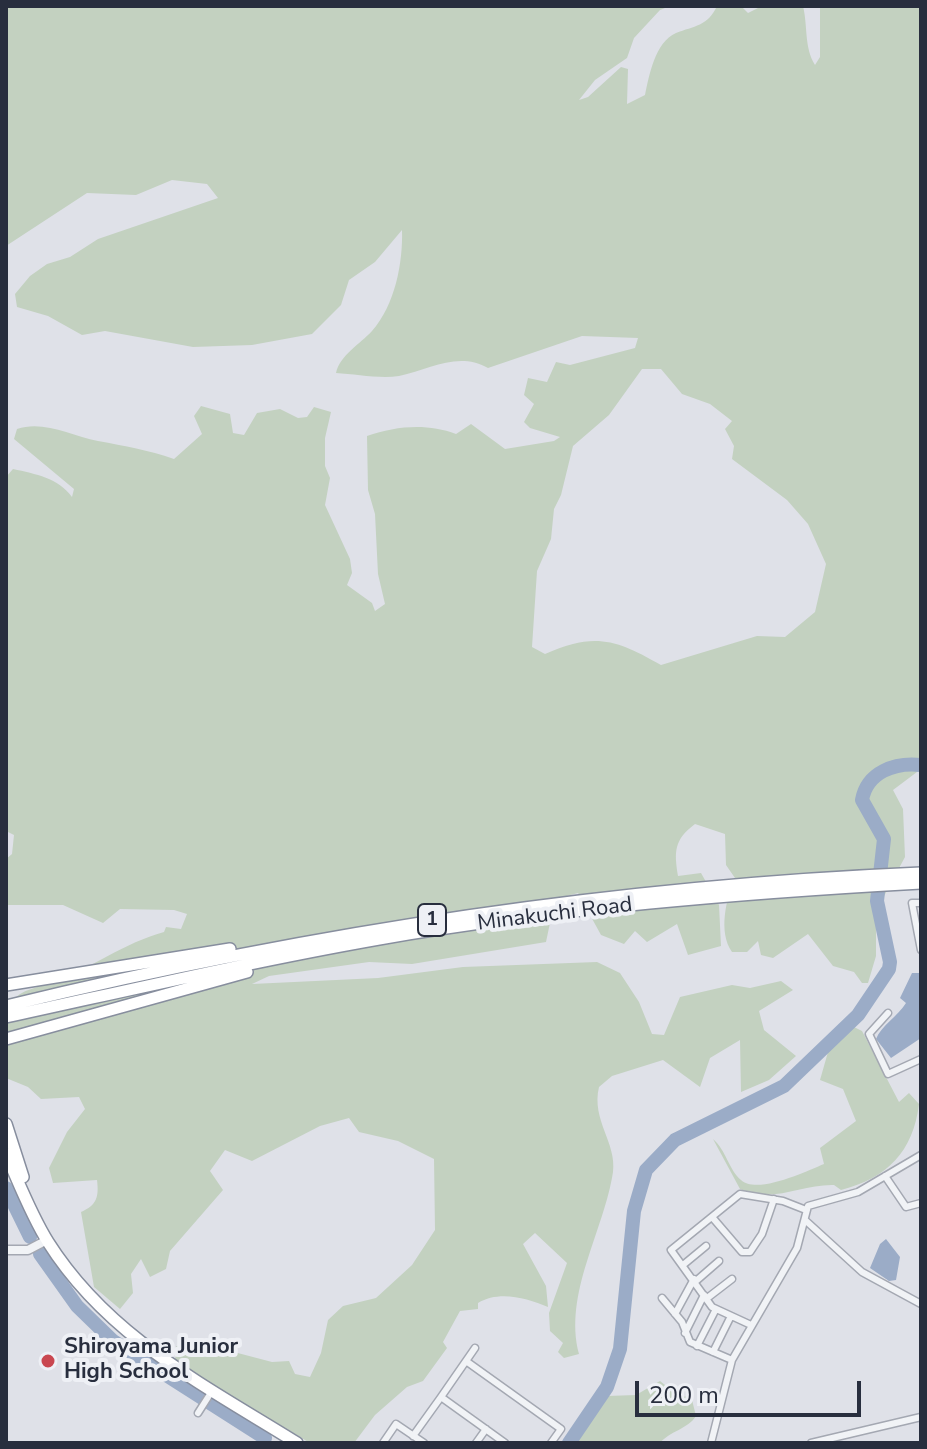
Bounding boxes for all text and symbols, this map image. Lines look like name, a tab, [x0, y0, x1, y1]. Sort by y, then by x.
street label: Minakuchi Road	[476, 892, 634, 938]
road number: 1	[418, 904, 446, 936]
place label: Shiroyama Junior High School	[64, 1335, 238, 1386]
marker: Shiroyama Junior High School	[39, 1352, 57, 1370]
scale bar	[639, 1365, 865, 1415]
text: 200 m	[649, 1379, 719, 1411]

